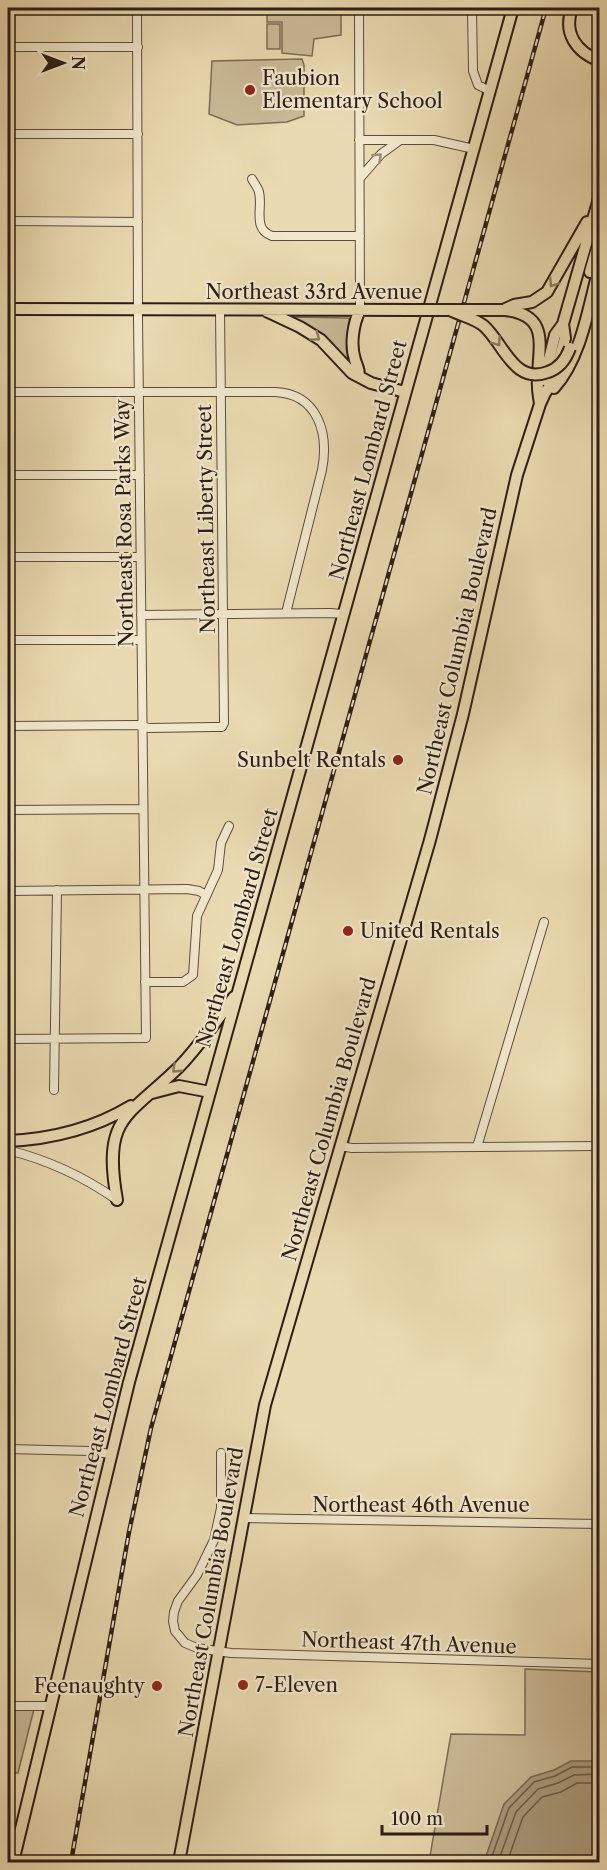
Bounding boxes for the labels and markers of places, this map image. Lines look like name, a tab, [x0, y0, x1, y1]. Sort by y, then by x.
place label: Faubion Elementary School	[262, 66, 443, 113]
marker: Faubion Elementary School	[243, 83, 257, 97]
place label: Sunbelt Rentals	[237, 748, 386, 772]
marker: Sunbelt Rentals	[391, 753, 405, 767]
place label: United Rentals	[360, 919, 500, 943]
marker: United Rentals	[341, 924, 355, 938]
place label: 7-Eleven	[255, 1673, 338, 1697]
place label: Feenaughty	[34, 1674, 146, 1698]
marker: 7-Eleven	[236, 1678, 250, 1692]
marker: Feenaughty	[150, 1679, 164, 1693]

